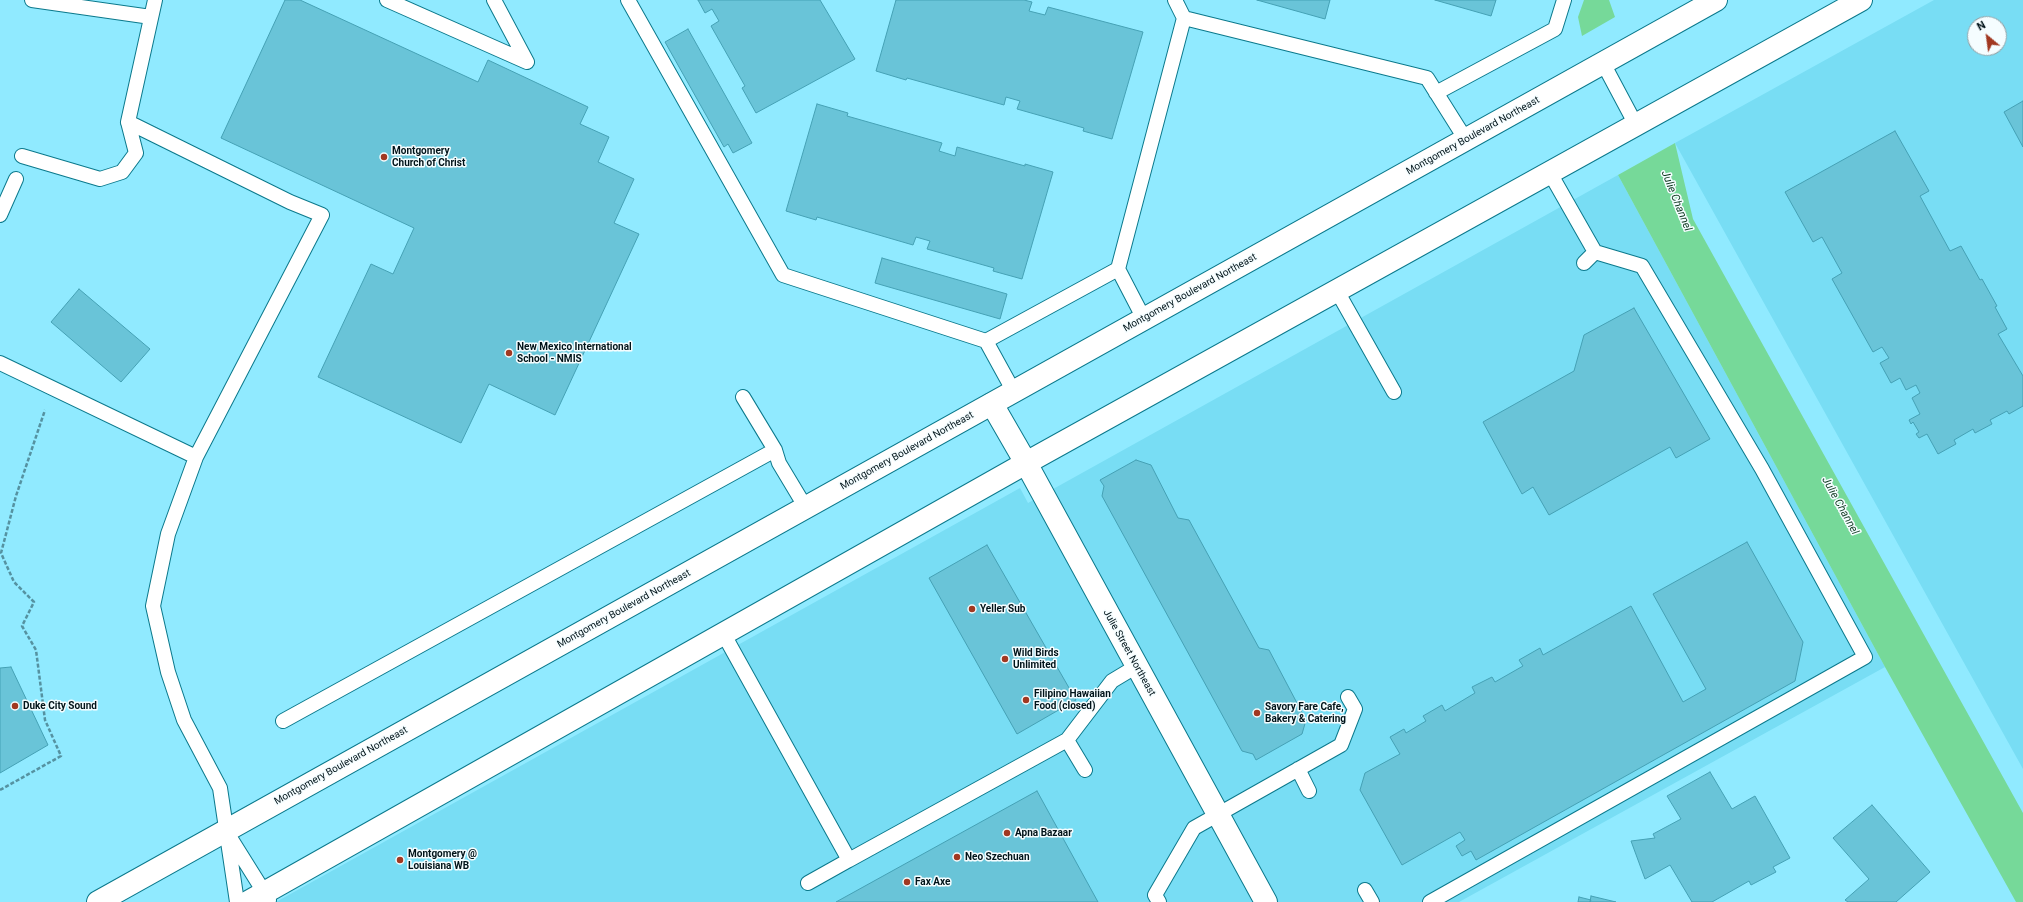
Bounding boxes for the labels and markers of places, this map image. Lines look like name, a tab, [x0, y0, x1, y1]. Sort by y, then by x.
place label: Montgomery Church of Christ	[392, 145, 465, 168]
marker: Montgomery Church of Christ	[379, 152, 389, 162]
place label: New Mexico International School - NMIS	[517, 341, 632, 364]
marker: New Mexico International School - NMIS	[504, 348, 514, 358]
place label: Yeller Sub	[980, 603, 1025, 615]
marker: Yeller Sub	[967, 604, 977, 614]
place label: Wild Birds Unlimited	[1013, 647, 1059, 670]
marker: Wild Birds Unlimited	[1000, 654, 1010, 664]
place label: Filipino Hawaiian Food (closed)	[1034, 688, 1111, 712]
marker: Filipino Hawaiian Food (closed)	[1021, 695, 1031, 705]
place label: Duke City Sound	[23, 700, 97, 712]
marker: Duke City Sound	[10, 701, 20, 711]
place label: Savory Fare Cafe, Bakery & Catering	[1265, 701, 1346, 724]
marker: Savory Fare Cafe, Bakery & Catering	[1252, 708, 1262, 718]
place label: Apna Bazaar	[1015, 827, 1072, 839]
marker: Apna Bazaar	[1002, 828, 1012, 838]
place label: Montgomery @ Louisiana WB	[408, 848, 477, 872]
place label: Neo Szechuan	[965, 851, 1030, 863]
marker: Neo Szechuan	[952, 852, 962, 862]
marker: Montgomery @ Louisiana WB	[395, 855, 405, 865]
place label: Fax Axe	[915, 876, 950, 888]
marker: Fax Axe	[902, 877, 912, 887]

